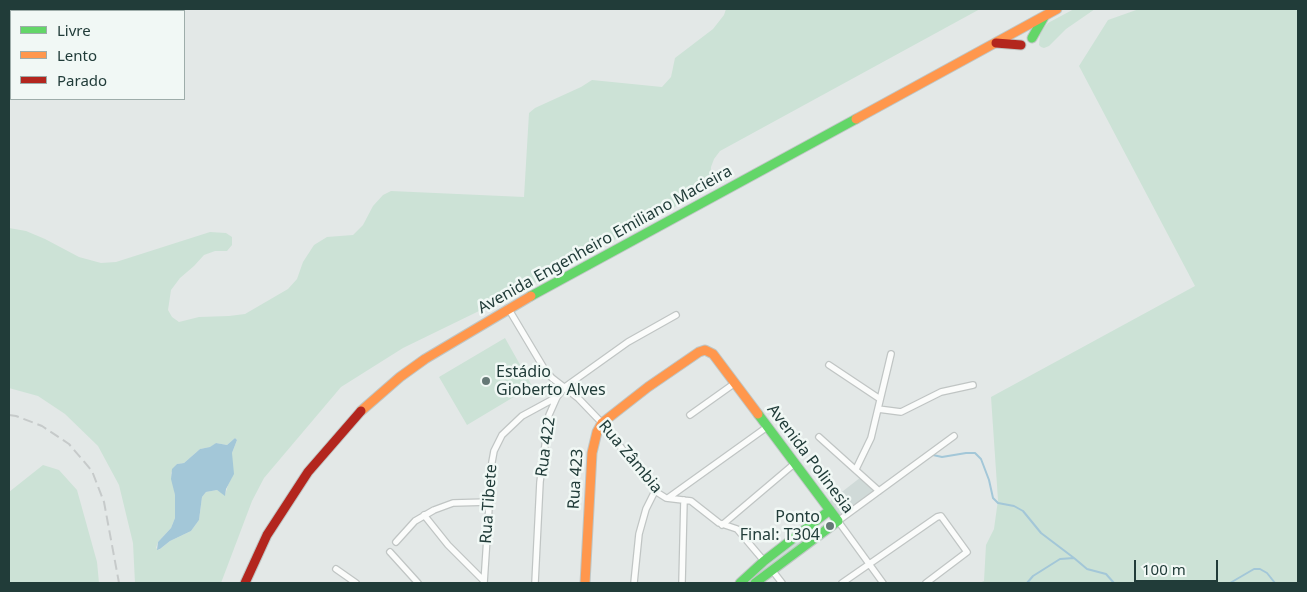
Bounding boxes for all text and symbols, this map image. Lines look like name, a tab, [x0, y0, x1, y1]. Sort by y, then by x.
legend	[10, 10, 185, 100]
text: Livre	[57, 20, 91, 40]
text: Lento	[57, 45, 97, 65]
text: Parado	[57, 70, 107, 90]
street label: Avenida Engenheiro Emiliano Macieira	[475, 162, 735, 318]
place label: Estádio Gioberto Alves	[496, 362, 606, 400]
marker: Estádio Gioberto Alves	[480, 375, 492, 387]
street label: Avenida Polinesia	[763, 401, 857, 517]
street label: Rua 422	[532, 416, 560, 478]
street label: Rua Zâmbia	[594, 417, 666, 497]
street label: Rua 423	[564, 448, 588, 510]
street label: Rua Tibete	[477, 464, 501, 544]
place label: Ponto Final: T304	[740, 507, 820, 545]
marker: Ponto Final: T304	[824, 520, 836, 532]
scale bar	[1137, 550, 1221, 582]
text: 100 m	[1142, 559, 1186, 579]

